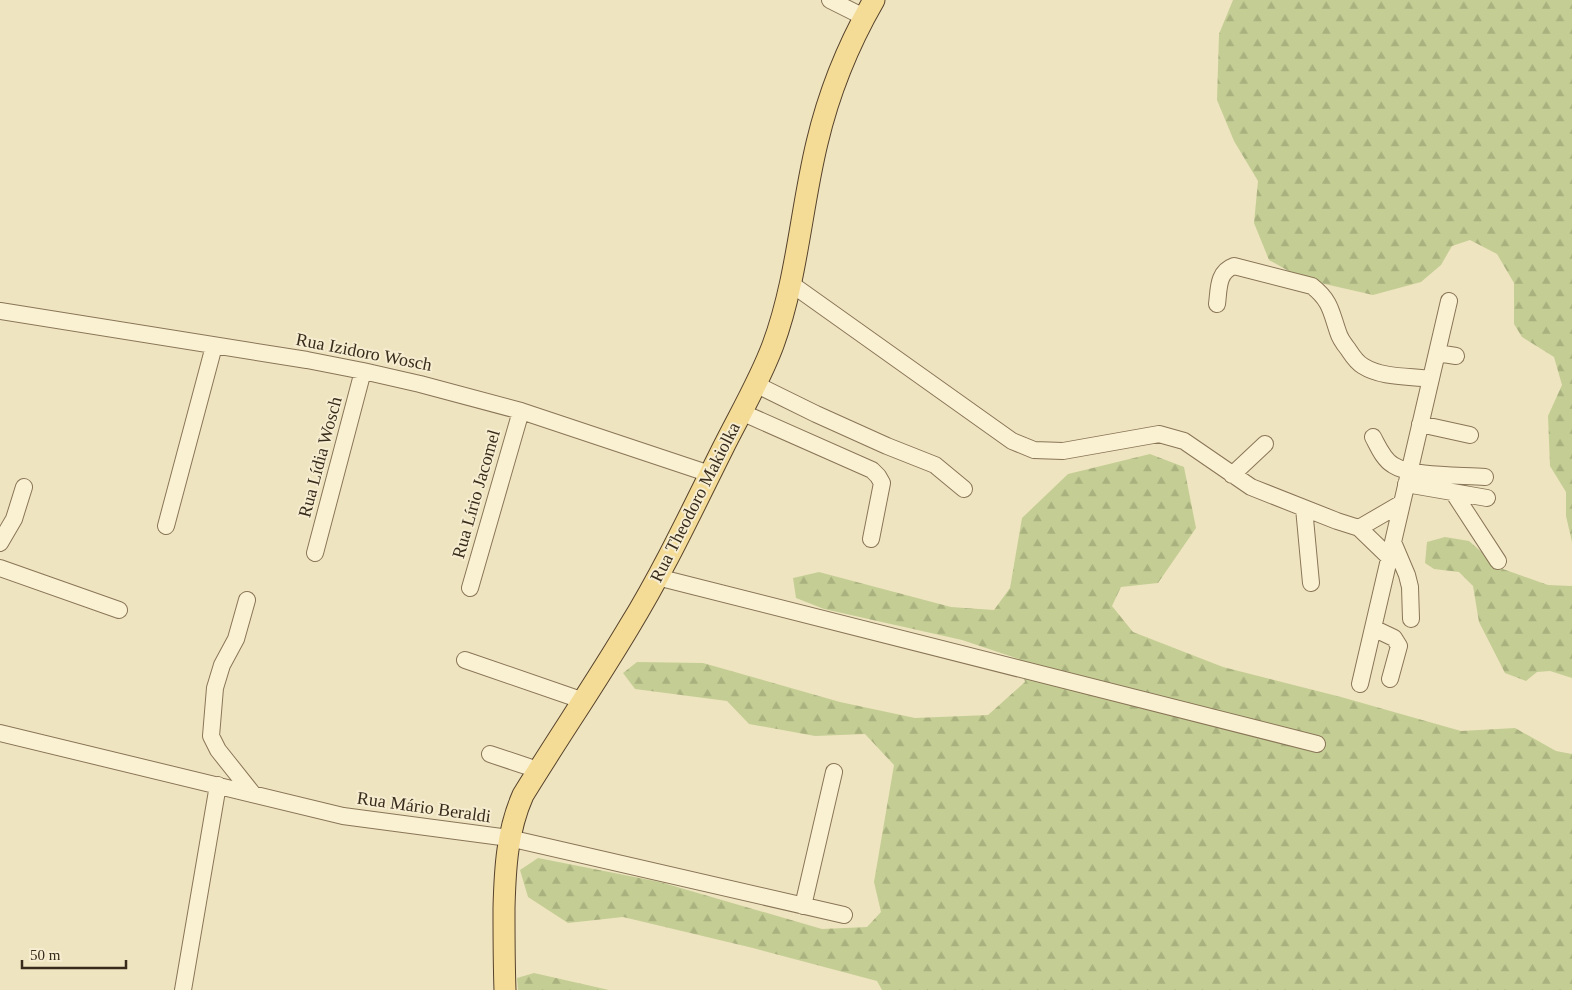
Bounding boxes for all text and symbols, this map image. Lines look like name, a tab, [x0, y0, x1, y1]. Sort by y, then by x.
street label: Rua Izidoro Wosch	[294, 329, 434, 375]
street label: Rua Lídia Wosch	[294, 394, 346, 520]
street label: Rua Theodoro Makiolka	[646, 419, 744, 585]
street label: Rua Lírio Jacomel	[448, 427, 504, 561]
street label: Rua Mário Beraldi	[356, 788, 492, 826]
scale bar	[22, 938, 126, 970]
text: 50 m	[30, 947, 61, 963]

